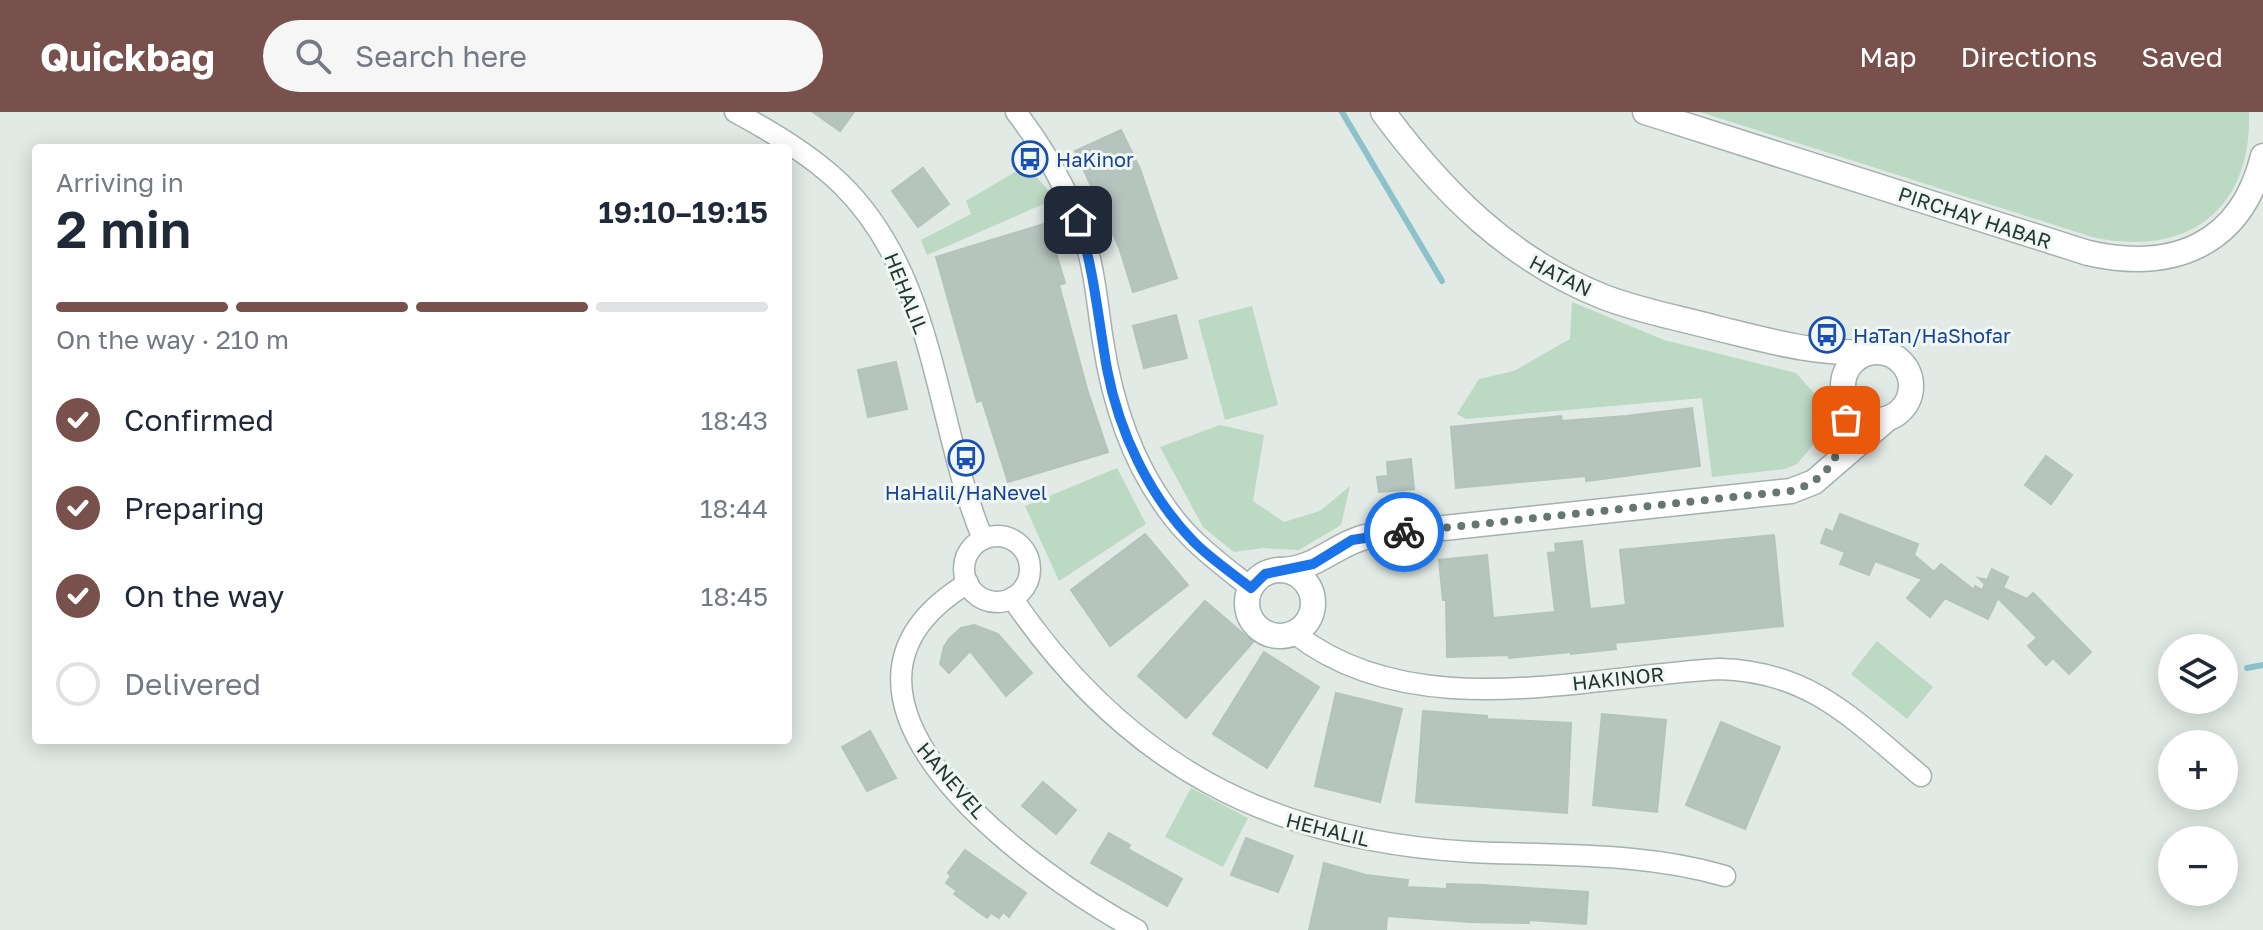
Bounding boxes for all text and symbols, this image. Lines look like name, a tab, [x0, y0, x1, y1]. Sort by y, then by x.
search box	[263, 20, 823, 92]
text: Quickbag	[40, 34, 215, 79]
icon: search	[291, 34, 335, 78]
text: Search here	[355, 38, 527, 74]
text: Map	[1859, 40, 1916, 73]
text: Directions	[1960, 40, 2097, 73]
text: Saved	[2141, 40, 2223, 73]
bus stop icon: HaKinor	[1011, 140, 1049, 178]
place label: HaKinor	[1056, 147, 1134, 171]
text: Arriving in	[56, 167, 184, 198]
street label: PIRCHAY HABAR	[1895, 181, 2055, 253]
pin	[1044, 186, 1112, 254]
text: 19:10–19:15	[598, 194, 768, 230]
text: 2 min	[56, 197, 191, 259]
icon: home	[1056, 198, 1100, 242]
street label: HEHALIL	[880, 249, 934, 337]
street label: HATAN	[1526, 249, 1596, 301]
bus stop icon: HaTan/HaShofar	[1808, 316, 1846, 354]
place label: HaTan/HaShofar	[1853, 323, 2011, 347]
text: On the way · 210 m	[56, 324, 289, 355]
pin	[1812, 386, 1880, 454]
icon: check	[56, 398, 100, 442]
icon: bag	[1824, 398, 1868, 442]
text: Confirmed	[124, 402, 274, 438]
text: 18:43	[701, 405, 768, 436]
bus stop icon: HaHalil/HaNevel	[947, 439, 985, 477]
place label: HaHalil/HaNevel	[885, 480, 1047, 504]
icon: check	[56, 486, 100, 530]
text: Preparing	[124, 490, 265, 526]
courier	[1364, 492, 1444, 572]
text: 18:44	[700, 493, 768, 524]
icon: bike	[1382, 510, 1426, 554]
icon: check	[56, 574, 100, 618]
text: On the way	[124, 578, 284, 614]
text: 18:45	[701, 581, 768, 612]
map controls	[2158, 634, 2238, 906]
button: layers	[2158, 634, 2238, 714]
street label: HAKINOR	[1571, 661, 1665, 695]
text: Delivered	[124, 666, 261, 702]
button: +	[2158, 730, 2238, 810]
street label: HANEVEL	[912, 737, 992, 823]
street label: HEHALIL	[1284, 807, 1372, 851]
button: −	[2158, 826, 2238, 906]

